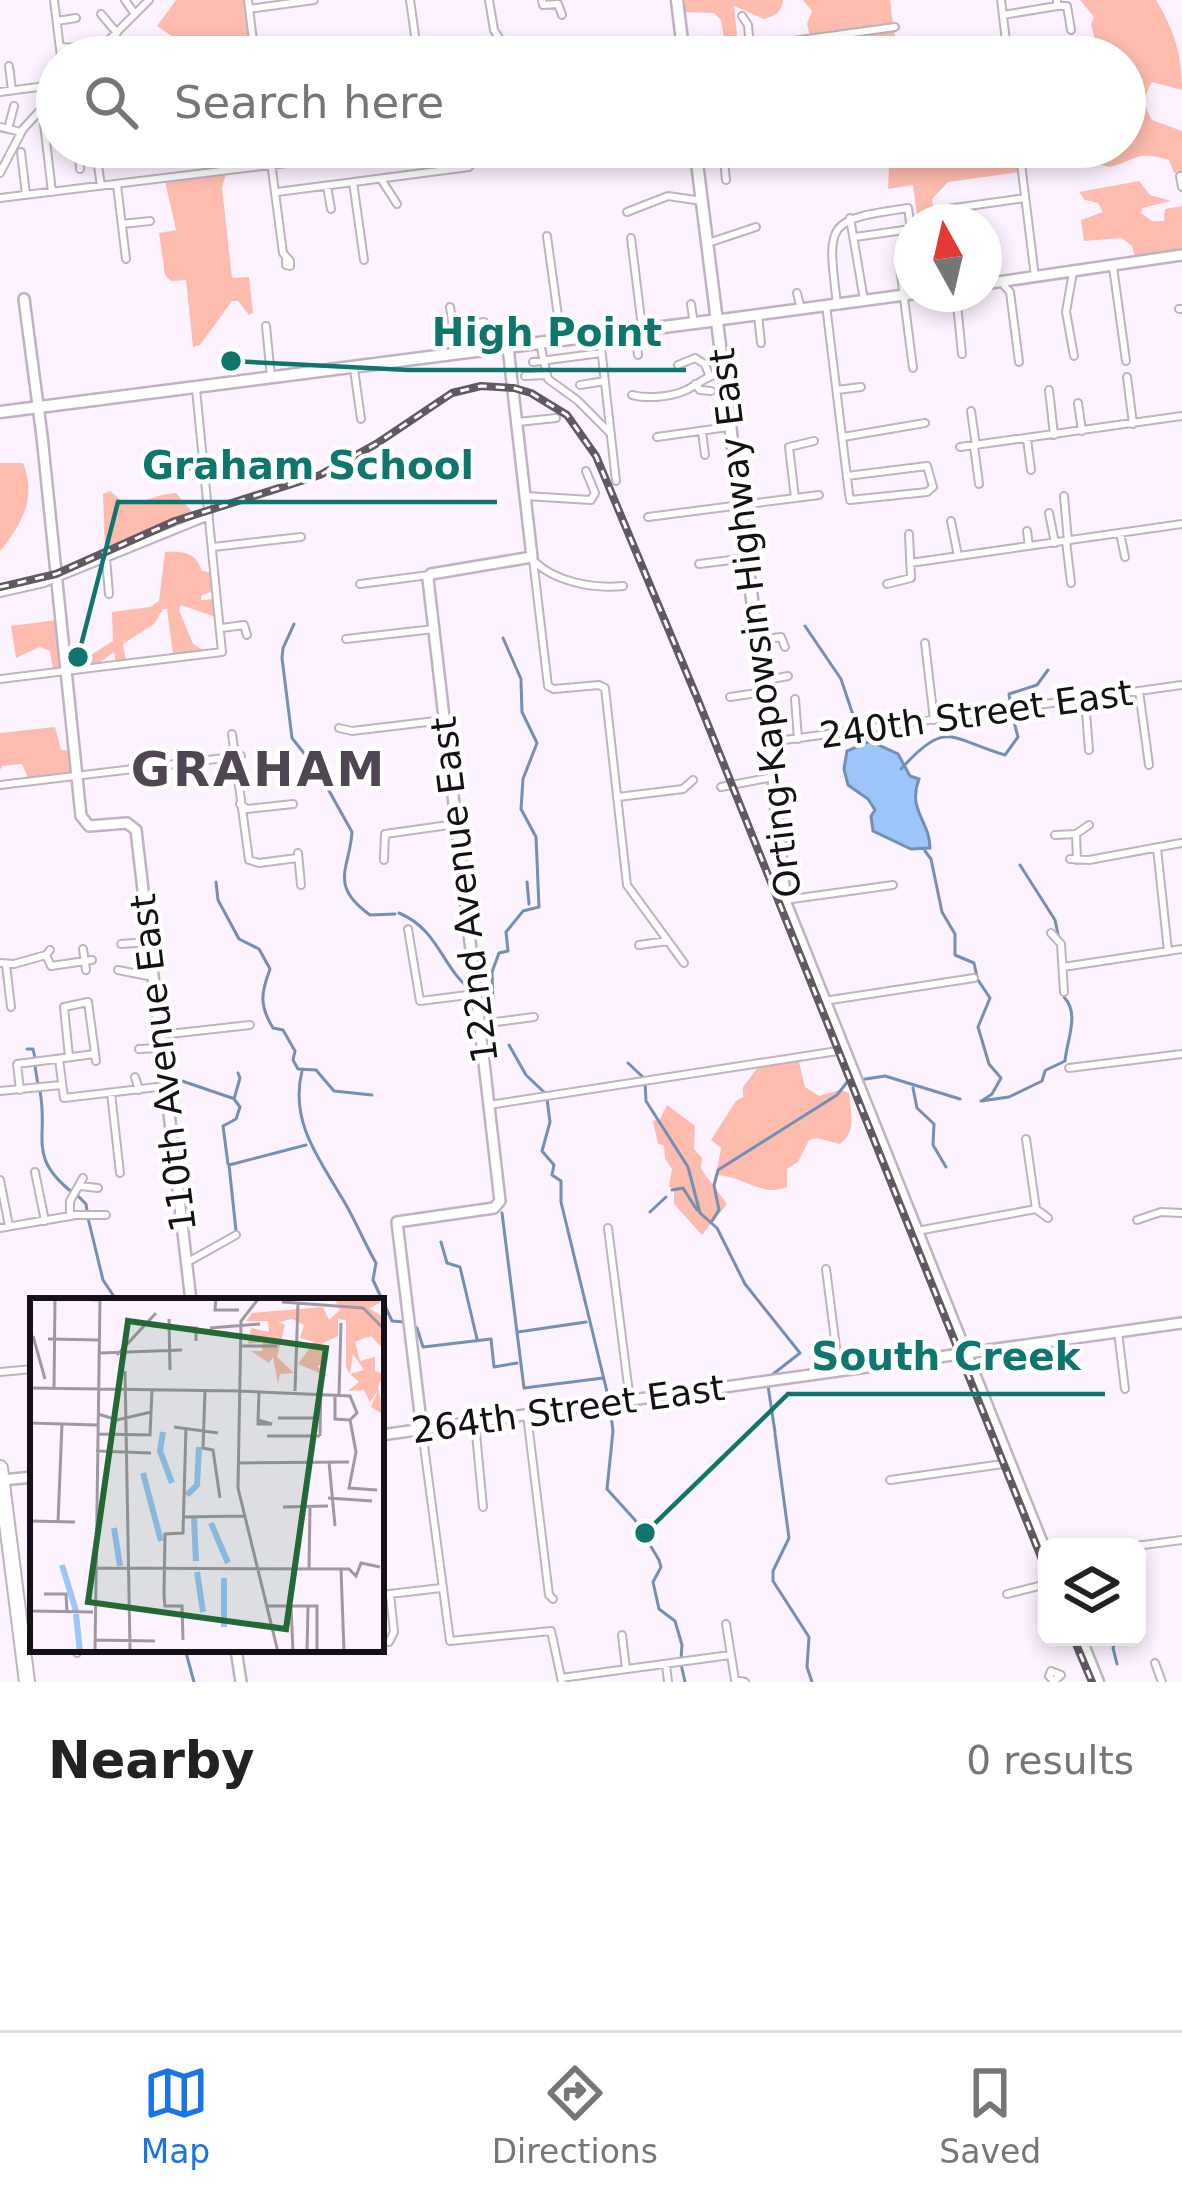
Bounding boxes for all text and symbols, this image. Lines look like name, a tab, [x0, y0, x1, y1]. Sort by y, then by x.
search box	[36, 36, 1146, 168]
icon: search	[78, 69, 144, 135]
text: Search here	[174, 76, 444, 129]
north arrow	[894, 204, 1002, 312]
callout: High Point	[408, 295, 686, 370]
text: High Point	[432, 310, 662, 355]
street label: Orting-Kapowsin Highway East	[701, 346, 809, 900]
callout: Graham School	[118, 427, 497, 502]
text: Graham School	[142, 443, 474, 488]
street label: 240th Street East	[817, 672, 1135, 756]
street label: 122nd Avenue East	[422, 714, 506, 1066]
district label: GRAHAM	[131, 741, 387, 797]
street label: 110th Avenue East	[122, 892, 204, 1234]
inset map	[30, 1298, 384, 1652]
callout: South Creek	[788, 1319, 1105, 1394]
text: South Creek	[811, 1334, 1082, 1379]
street label: 264th Street East	[409, 1367, 727, 1451]
map controls	[1038, 1538, 1146, 1646]
button: layers	[1038, 1538, 1146, 1646]
text: Nearby	[48, 1731, 255, 1790]
text: 0 results	[966, 1738, 1134, 1783]
tab: Map	[141, 2060, 210, 2171]
tab: Directions	[492, 2060, 658, 2171]
tab: Saved	[939, 2060, 1041, 2171]

